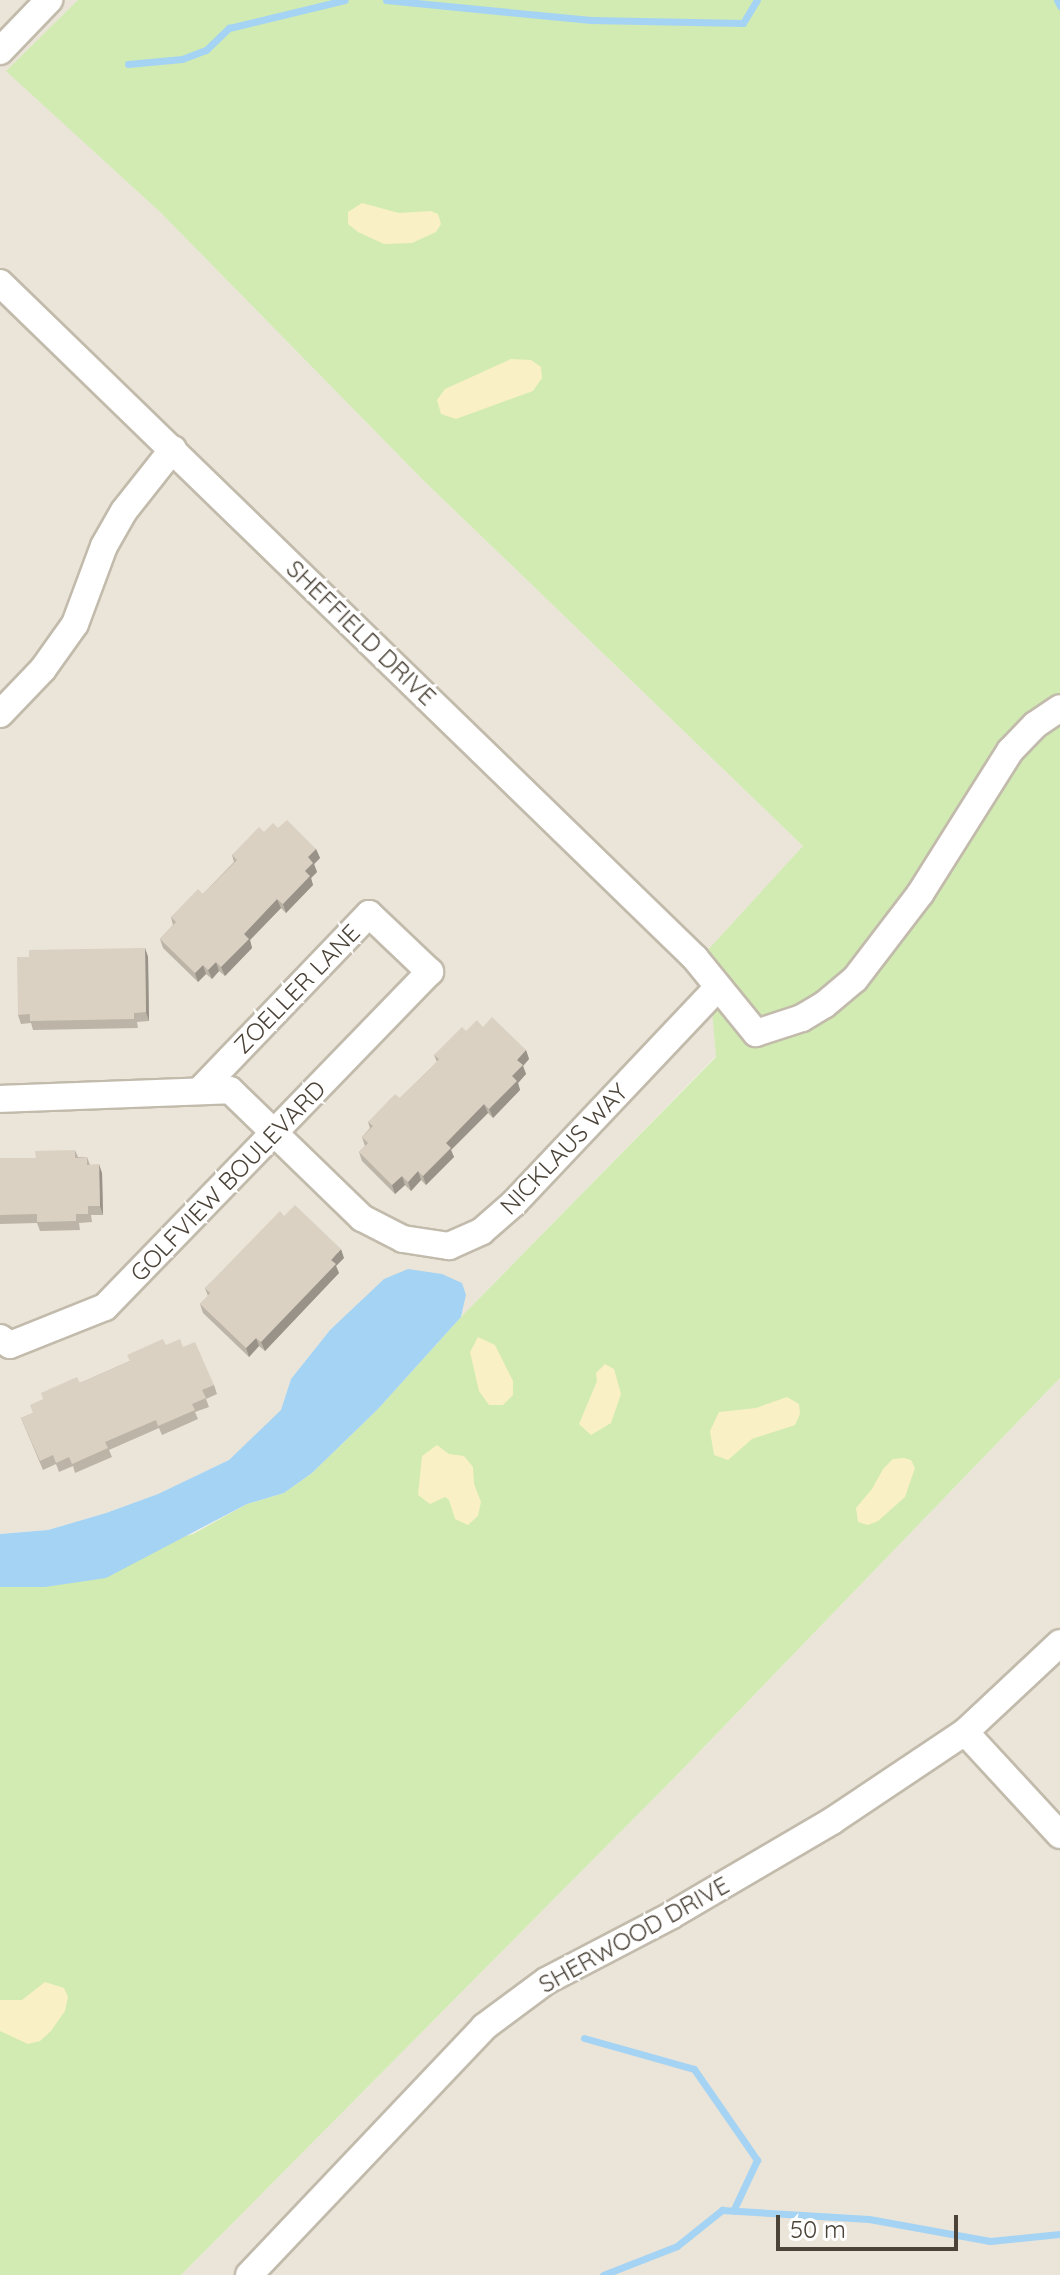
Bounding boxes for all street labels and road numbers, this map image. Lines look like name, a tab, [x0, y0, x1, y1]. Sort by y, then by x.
street label: SHEFFIELD DRIVE	[280, 554, 442, 712]
street label: ZOELLER LANE	[228, 918, 366, 1060]
street label: GOLFVIEW BOULEVARD	[124, 1075, 332, 1287]
street label: NICKLAUS WAY	[494, 1078, 634, 1220]
street label: SHERWOOD DRIVE	[534, 1871, 734, 1999]

